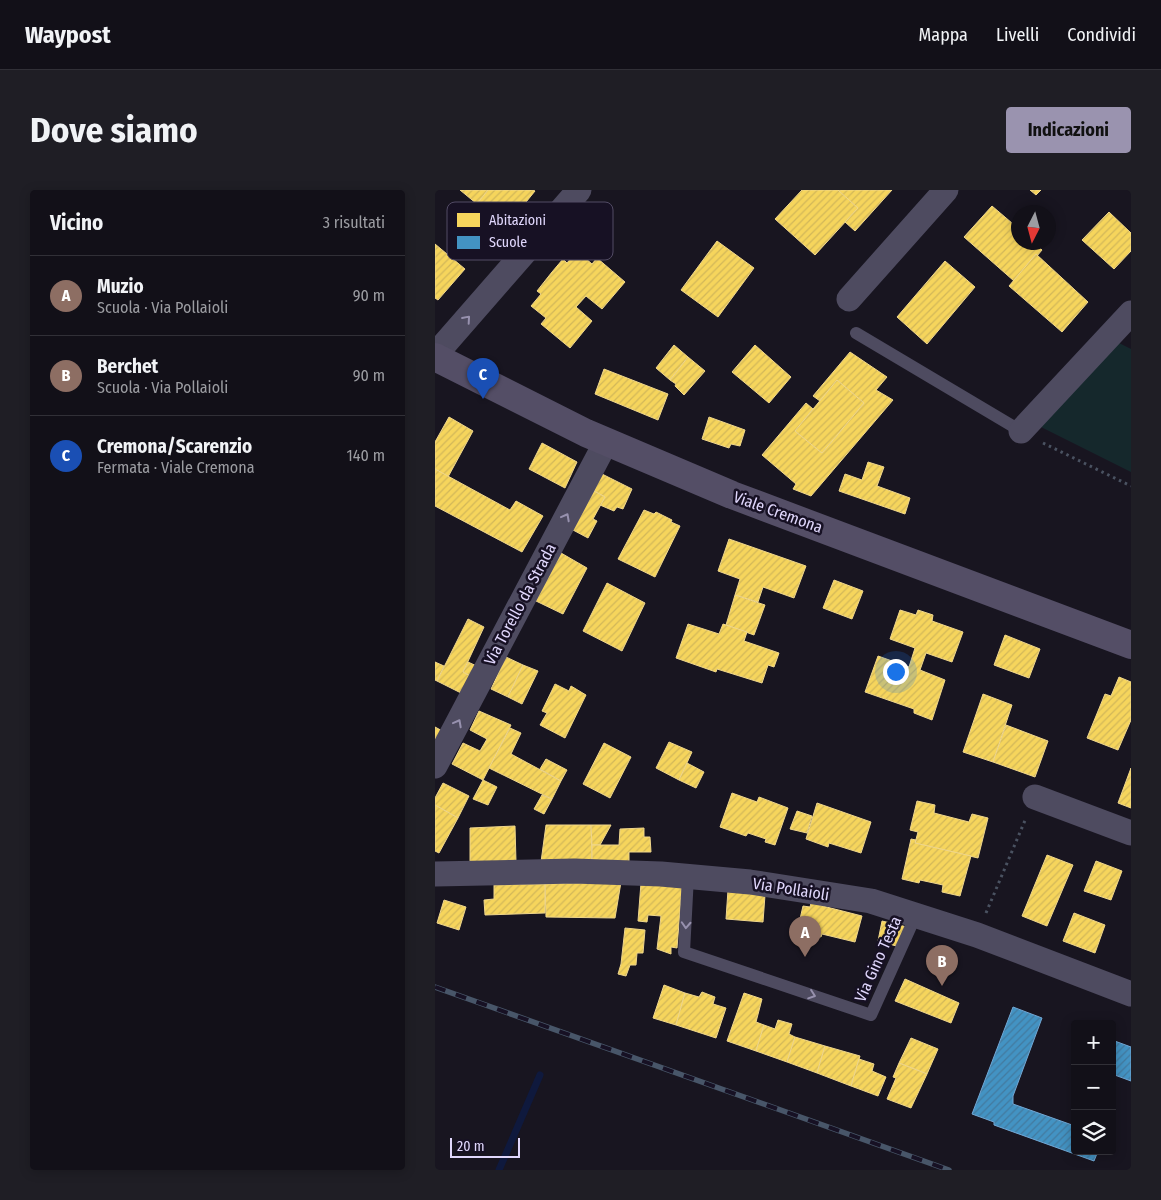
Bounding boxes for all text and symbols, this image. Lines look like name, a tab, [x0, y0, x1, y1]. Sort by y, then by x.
text: Waypost	[25, 21, 111, 49]
text: Mappa	[919, 24, 968, 46]
text: Livelli	[996, 24, 1039, 46]
text: Condividi	[1067, 24, 1136, 46]
button: Indicazioni	[1006, 107, 1131, 153]
text: Dove siamo	[30, 109, 198, 151]
legend	[447, 202, 613, 260]
north arrow	[1011, 205, 1056, 250]
text: Vicino	[50, 210, 103, 236]
text: Abitazioni	[489, 212, 546, 229]
text: 3 risultati	[323, 213, 385, 232]
text: Scuole	[489, 234, 527, 251]
text: Muzio	[97, 275, 144, 298]
text: A	[62, 286, 70, 305]
text: 90 m	[353, 286, 385, 305]
text: Scuola · Via Pollaioli	[97, 298, 228, 317]
one-way arrow	[461, 315, 470, 324]
text: Berchet	[97, 355, 158, 378]
pin: C	[467, 358, 499, 399]
text: B	[62, 366, 70, 385]
text: 90 m	[353, 366, 385, 385]
text: Scuola · Via Pollaioli	[97, 378, 228, 397]
text: Cremona/Scarenzio	[97, 435, 252, 458]
text: C	[62, 446, 70, 465]
text: 140 m	[347, 446, 385, 465]
text: Fermata · Viale Cremona	[97, 458, 255, 477]
street label: Viale Cremona	[731, 487, 825, 537]
one-way arrow	[560, 514, 570, 523]
street label: Via Torello da Strada	[480, 540, 560, 668]
your location	[883, 659, 909, 685]
one-way arrow	[452, 719, 462, 728]
street label: Via Pollaioli	[751, 874, 831, 904]
street label: Via Gino Testa	[851, 913, 905, 1005]
pin: A	[789, 916, 821, 957]
one-way arrow	[680, 921, 691, 929]
pin: B	[926, 945, 958, 986]
one-way arrow	[808, 989, 816, 999]
map controls	[1071, 1020, 1116, 1155]
button: +	[1071, 1020, 1116, 1065]
button: −	[1071, 1065, 1116, 1110]
button: layers	[1071, 1110, 1116, 1155]
scale bar	[450, 1135, 520, 1158]
text: 20 m	[457, 1138, 485, 1155]

